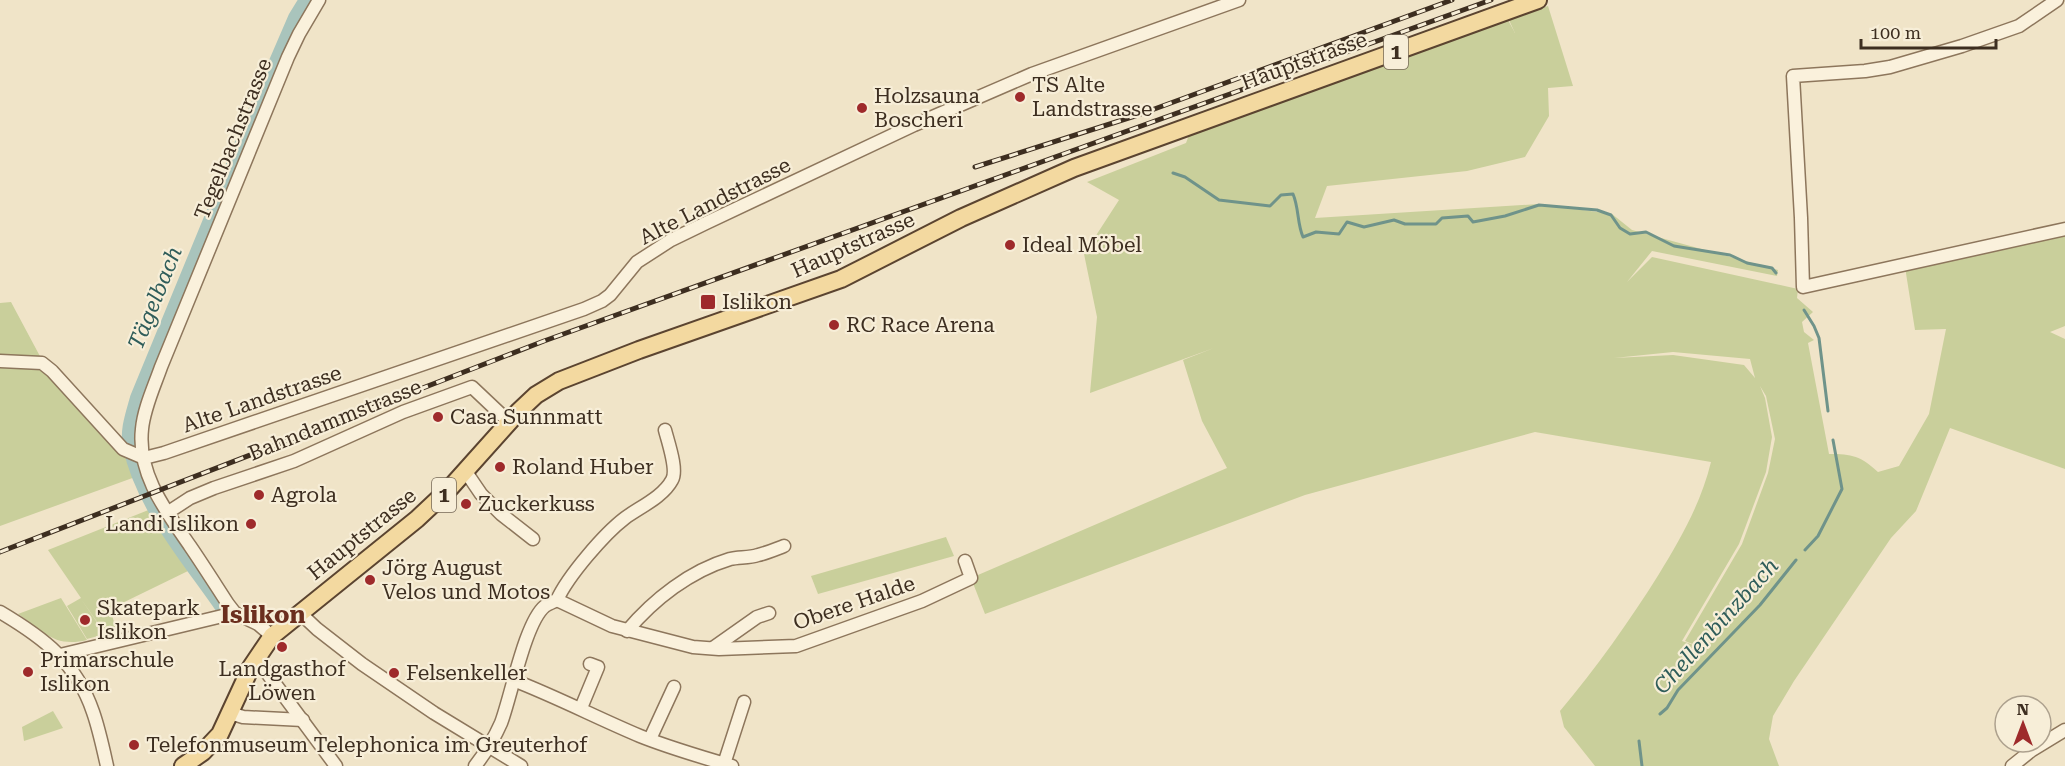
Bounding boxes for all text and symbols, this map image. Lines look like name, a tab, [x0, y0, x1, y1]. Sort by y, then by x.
scale bar	[1861, 12, 1996, 50]
text: 100 m	[1870, 22, 1921, 43]
street label: Hauptstrasse	[1238, 27, 1370, 95]
road number: 1	[1384, 35, 1408, 69]
street label: Tegelbachstrasse	[190, 55, 276, 223]
place label: TS Alte Landstrasse	[1032, 73, 1152, 121]
place label: Holzsauna Boscheri	[874, 84, 981, 132]
marker: TS Alte Landstrasse	[1013, 90, 1027, 104]
marker: Holzsauna Boscheri	[855, 101, 869, 115]
street label: Alte Landstrasse	[635, 153, 795, 249]
street label: Hauptstrasse	[788, 207, 918, 283]
place label: Ideal Möbel	[1022, 233, 1142, 257]
marker: Ideal Möbel	[1003, 238, 1017, 252]
water label: Tägelbach	[123, 243, 187, 353]
place label: Islikon	[722, 290, 793, 314]
marker: Islikon	[699, 293, 717, 311]
place label: RC Race Arena	[846, 313, 995, 337]
marker: RC Race Arena	[827, 318, 841, 332]
street label: Alte Landstrasse	[179, 361, 345, 437]
street label: Bahndammstrasse	[245, 374, 425, 466]
place label: Casa Sunnmatt	[450, 405, 603, 429]
marker: Casa Sunnmatt	[431, 410, 445, 424]
place label: Roland Huber	[512, 455, 654, 479]
marker: Roland Huber	[493, 460, 507, 474]
road number: 1	[432, 478, 456, 512]
place label: Agrola	[271, 483, 338, 507]
street label: Hauptstrasse	[303, 483, 421, 585]
marker: Agrola	[252, 488, 266, 502]
place label: Zuckerkuss	[478, 492, 595, 516]
marker: Zuckerkuss	[459, 497, 473, 511]
place label: Landi Islikon	[105, 512, 239, 536]
marker: Landi Islikon	[244, 517, 258, 531]
water label: Chellenbinzbach	[1649, 553, 1783, 699]
place label: Jörg August Velos und Motos	[382, 556, 550, 604]
street label: Obere Halde	[790, 571, 918, 635]
marker: Jörg August Velos und Motos	[363, 573, 377, 587]
place label: Skatepark Islikon	[97, 596, 200, 644]
district label: Islikon	[220, 601, 306, 629]
marker: Skatepark Islikon	[78, 613, 92, 627]
marker: Landgasthof Löwen	[275, 640, 289, 654]
place label: Primarschule Islikon	[40, 648, 174, 696]
place label: Landgasthof Löwen	[219, 657, 346, 705]
place label: Felsenkeller	[406, 661, 528, 685]
marker: Primarschule Islikon	[21, 665, 35, 679]
marker: Felsenkeller	[387, 666, 401, 680]
north arrow	[1993, 694, 2053, 754]
text: N	[2017, 700, 2029, 719]
place label: Telefonmuseum Telephonica im Greuterhof	[146, 733, 588, 757]
marker: Telefonmuseum Telephonica im Greuterhof	[127, 738, 141, 752]

